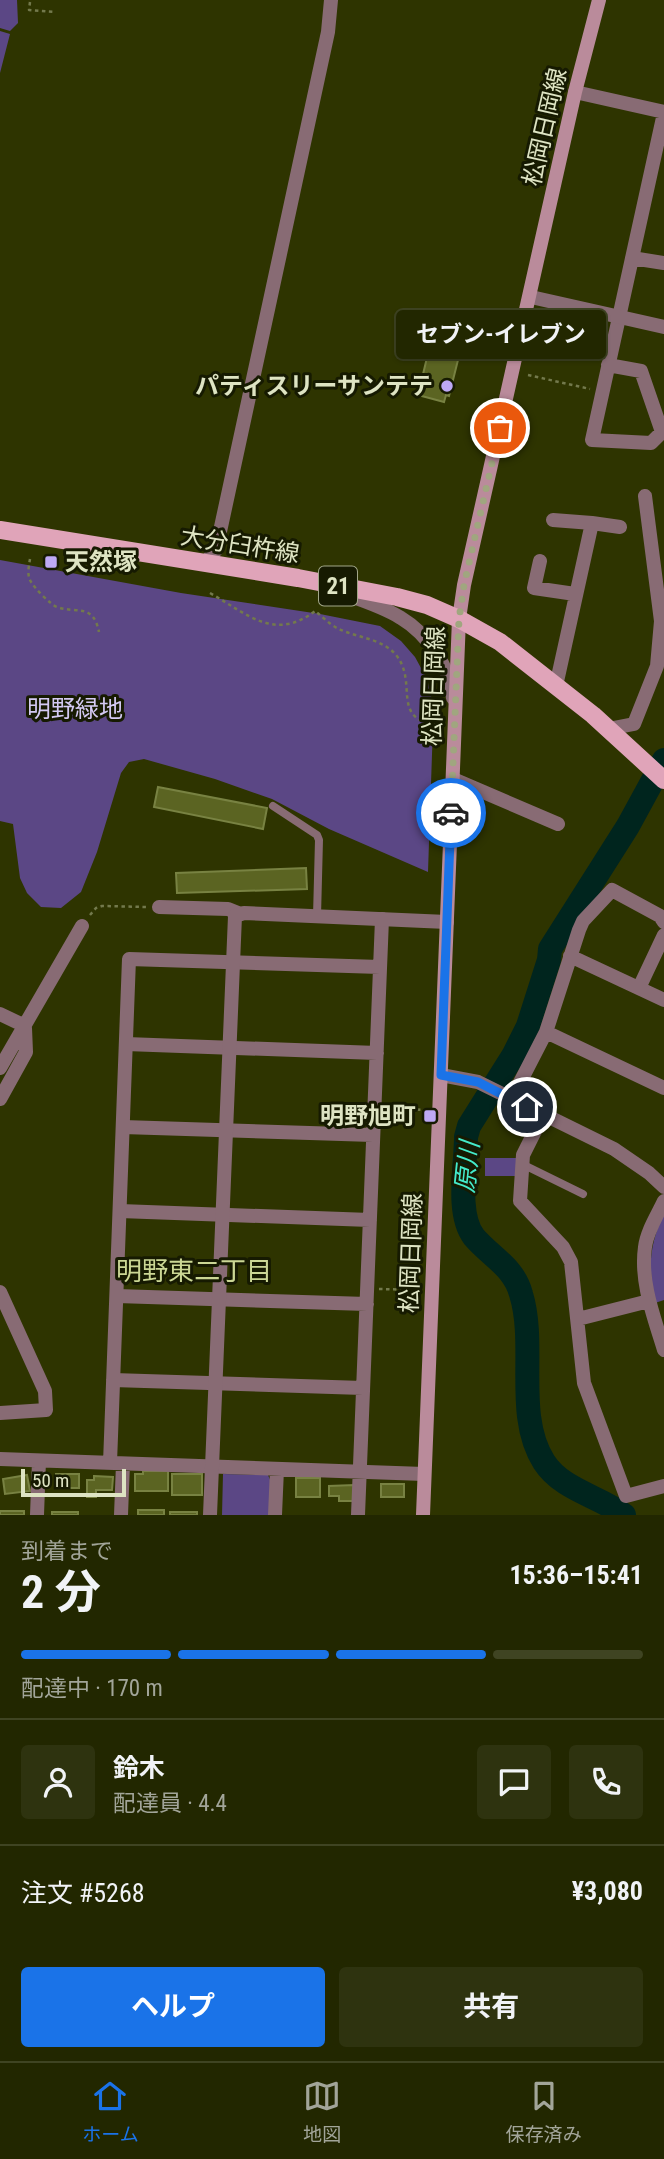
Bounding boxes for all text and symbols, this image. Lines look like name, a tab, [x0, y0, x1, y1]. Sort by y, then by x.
street label: 松岡日岡線	[518, 65, 572, 189]
callout: セブン-イレブン	[395, 309, 605, 358]
text: セブン-イレブン	[416, 321, 586, 348]
place label: パティスリーサンテテ	[195, 372, 433, 400]
marker: パティスリーサンテテ	[439, 378, 455, 394]
pin	[470, 398, 530, 458]
icon: bag	[481, 409, 519, 447]
street label: 大分臼杵線	[179, 522, 301, 568]
place label: 天然塚	[65, 548, 137, 576]
marker: 天然塚	[43, 554, 59, 570]
road number: 21	[319, 566, 357, 606]
street label: 松岡日岡線	[418, 626, 450, 746]
park label: 明野緑地	[27, 695, 123, 723]
courier	[416, 778, 486, 848]
icon: car	[432, 794, 470, 832]
pin	[497, 1077, 557, 1137]
icon: home	[508, 1088, 546, 1126]
place label: 明野旭町	[320, 1102, 416, 1130]
marker: 明野旭町	[422, 1108, 438, 1124]
water label: 原川	[449, 1137, 485, 1194]
street label: 松岡日岡線	[395, 1193, 427, 1313]
district label: 明野東二丁目	[116, 1256, 272, 1286]
scale bar	[21, 1466, 126, 1498]
text: 50 m	[32, 1469, 69, 1492]
text: 到着まで	[21, 1538, 113, 1565]
text: 15:36–15:41	[509, 1560, 643, 1590]
text: 2 分	[21, 1565, 101, 1619]
text: 配達中 · 170 m	[21, 1675, 163, 1702]
button: person	[21, 1745, 95, 1819]
button: chat	[477, 1745, 551, 1819]
button: phone	[569, 1745, 643, 1819]
text: 鈴木	[113, 1753, 165, 1783]
text: 配達員 · 4.4	[113, 1790, 227, 1817]
text: ¥3,080	[572, 1876, 643, 1906]
text: 注文 #5268	[21, 1878, 145, 1908]
button: ヘルプ	[21, 1967, 325, 2047]
button: 共有	[339, 1967, 643, 2047]
tab: ホーム	[82, 2077, 139, 2146]
tab: 地図	[303, 2077, 341, 2146]
tab: 保存済み	[506, 2077, 582, 2146]

